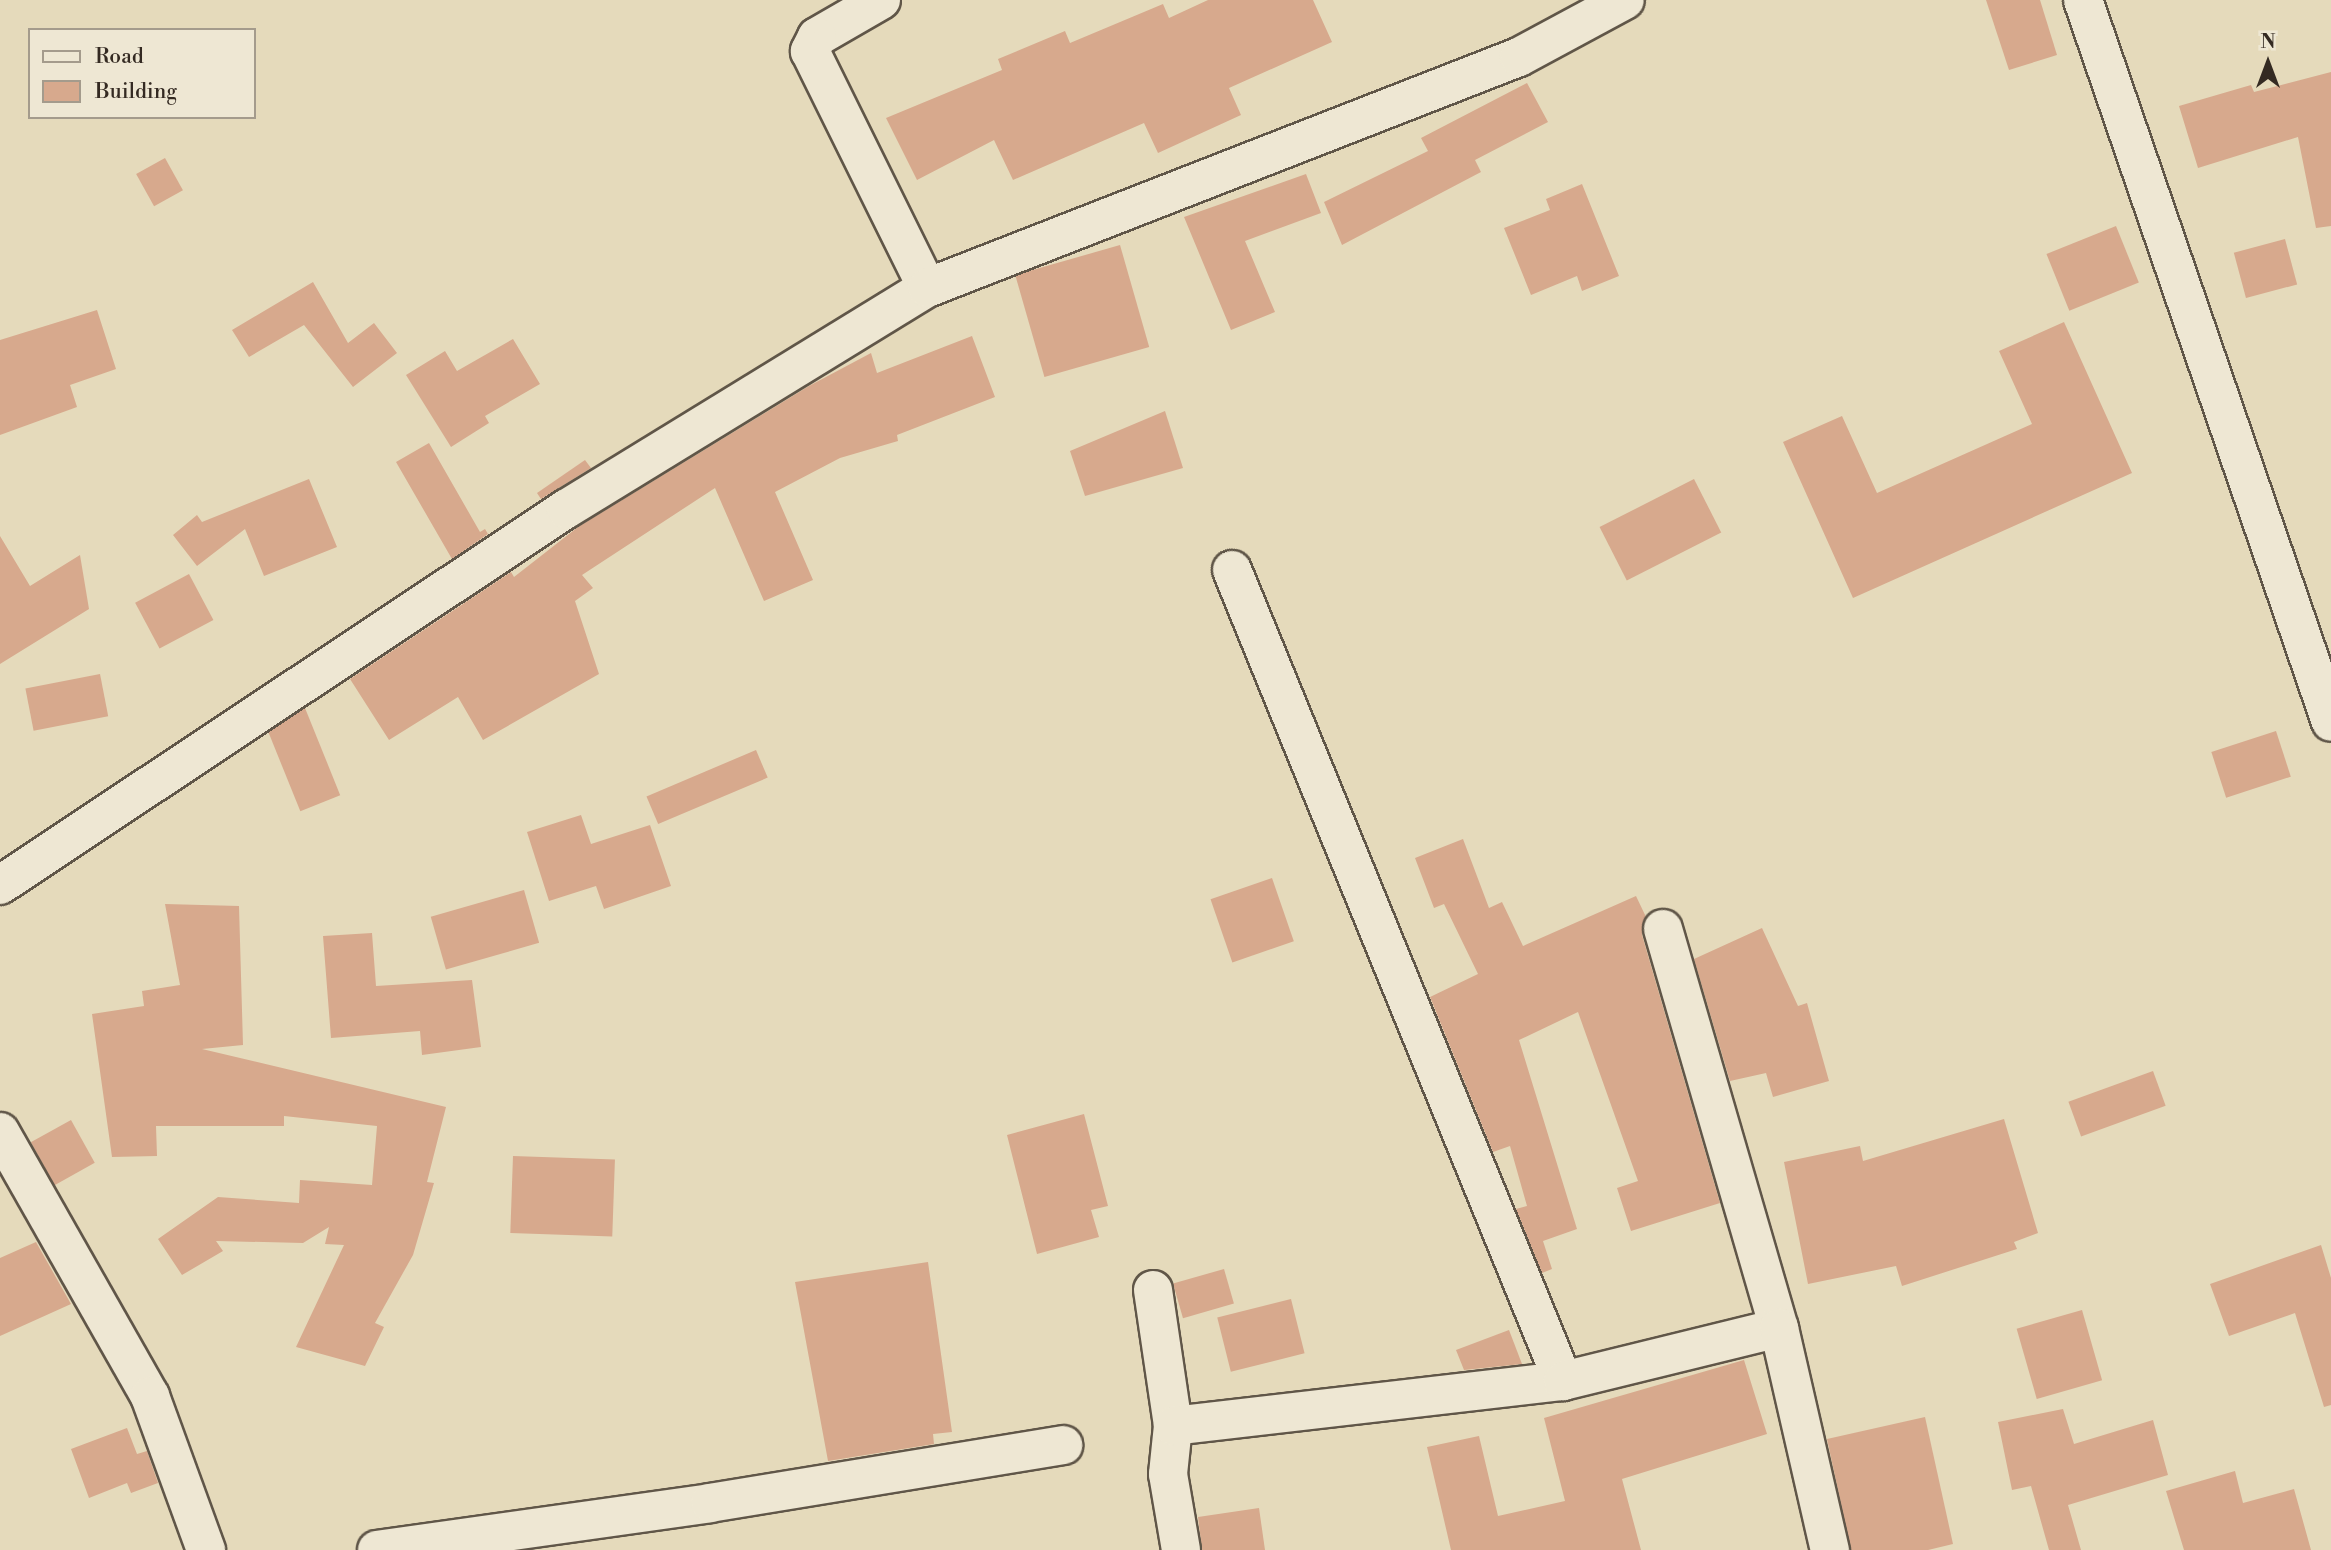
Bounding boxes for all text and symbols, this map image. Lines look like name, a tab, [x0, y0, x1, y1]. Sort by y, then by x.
legend	[28, 28, 256, 119]
north arrow	[2233, 28, 2303, 98]
text: N	[2260, 30, 2276, 54]
text: Road	[95, 44, 144, 70]
text: Building	[95, 79, 177, 105]

